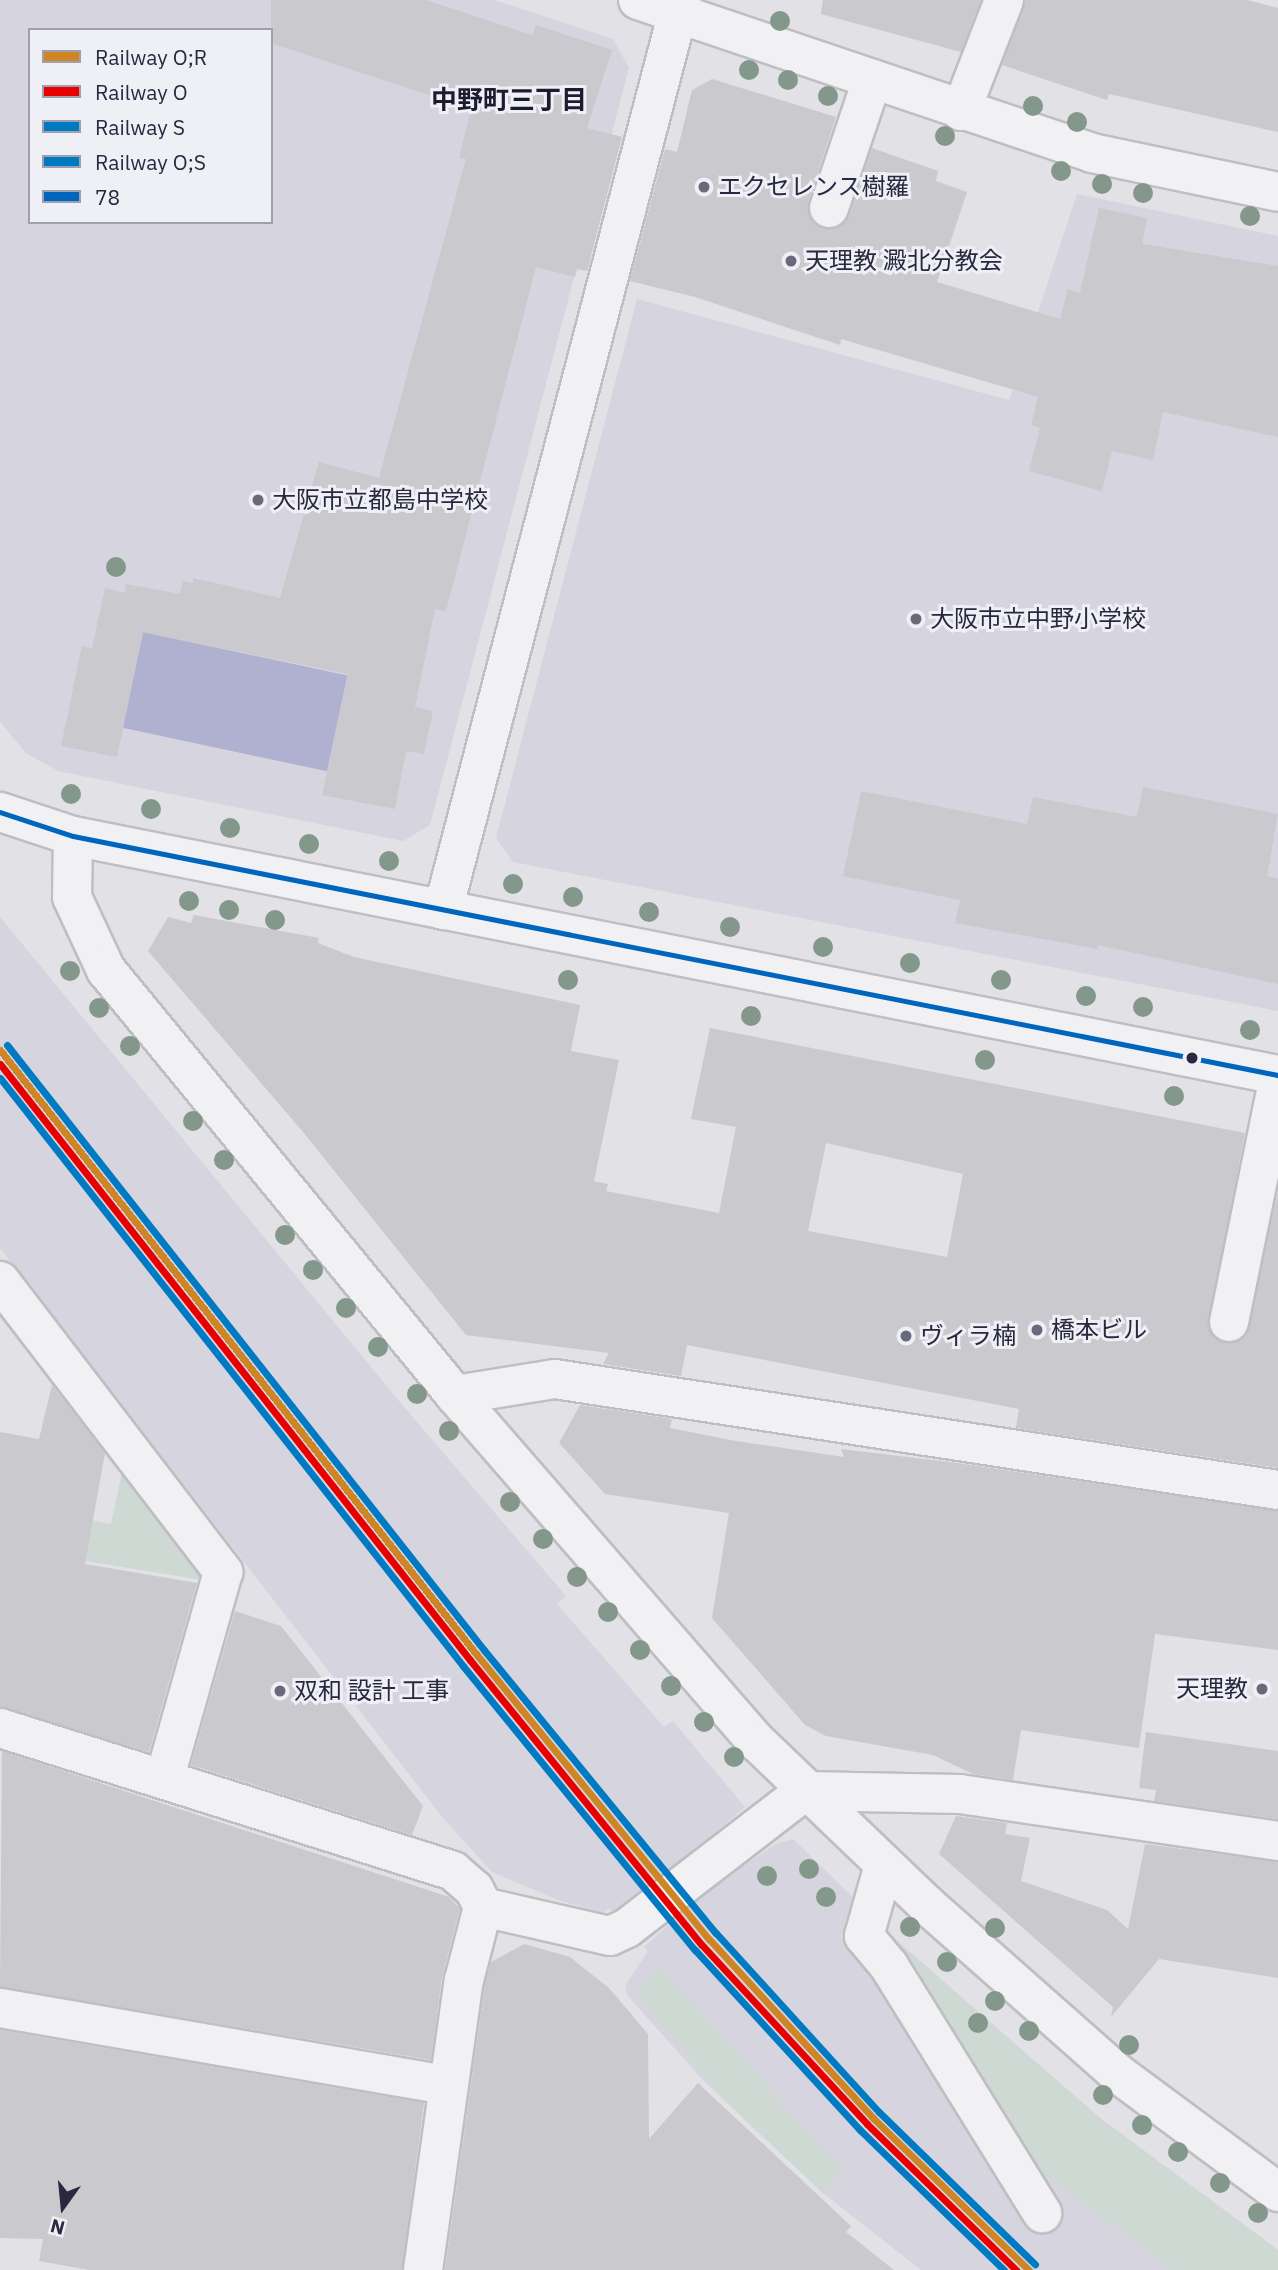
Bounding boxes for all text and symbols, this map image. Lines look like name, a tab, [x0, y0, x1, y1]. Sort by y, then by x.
legend	[28, 28, 273, 224]
text: Railway O;R	[95, 43, 207, 71]
text: Railway O	[95, 78, 188, 106]
district label: 中野町三丁目	[431, 84, 587, 116]
text: Railway S	[95, 113, 185, 141]
text: Railway O;S	[95, 148, 206, 176]
place label: エクセレンス樹羅	[718, 173, 910, 201]
marker: エクセレンス樹羅	[696, 179, 712, 195]
text: 78	[95, 183, 120, 211]
place label: 天理教 澱北分教会	[805, 247, 1003, 275]
marker: 天理教 澱北分教会	[783, 253, 799, 269]
place label: 大阪市立都島中学校	[272, 486, 488, 514]
marker: 大阪市立都島中学校	[250, 492, 266, 508]
place label: 大阪市立中野小学校	[930, 605, 1146, 633]
marker: 大阪市立中野小学校	[908, 611, 924, 627]
unlabelled marker	[1185, 1051, 1199, 1065]
place label: 橋本ビル	[1051, 1316, 1147, 1344]
place label: ヴィラ楠	[920, 1322, 1016, 1350]
marker: 橋本ビル	[1029, 1322, 1045, 1338]
marker: ヴィラ楠	[898, 1328, 914, 1344]
place label: 天理教	[1176, 1675, 1248, 1703]
place label: 双和 設計 工事	[294, 1677, 449, 1705]
marker: 天理教	[1254, 1681, 1270, 1697]
marker: 双和 設計 工事	[272, 1683, 288, 1699]
north arrow	[28, 2172, 98, 2242]
text: N	[48, 2214, 67, 2241]

